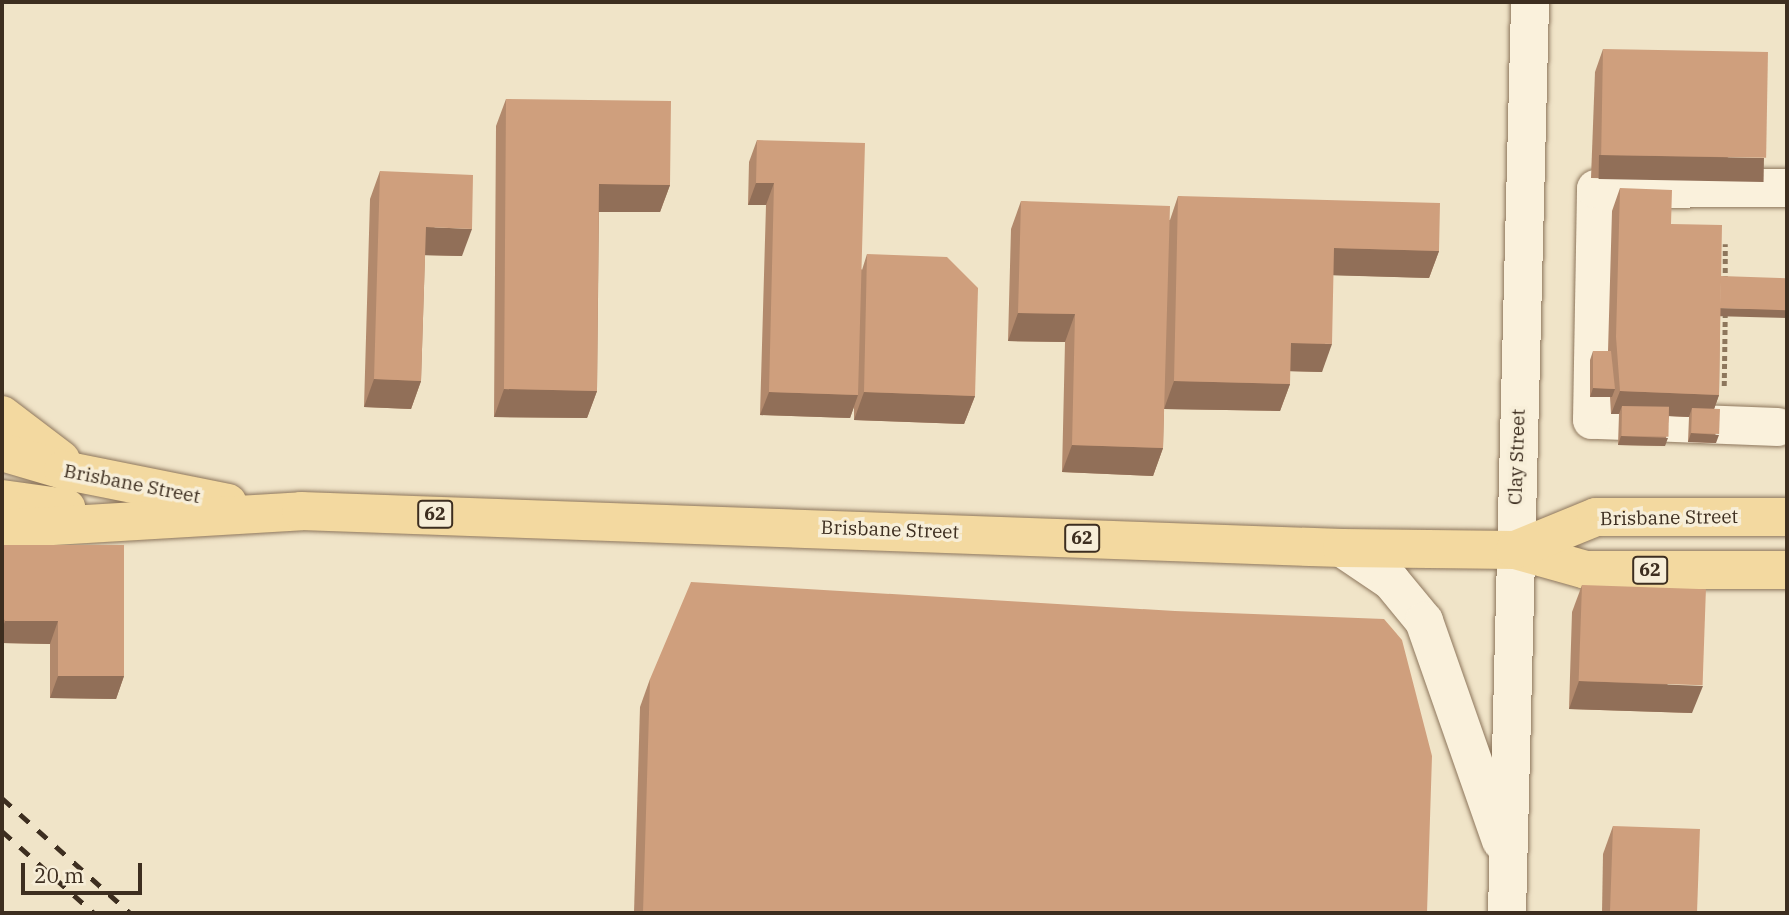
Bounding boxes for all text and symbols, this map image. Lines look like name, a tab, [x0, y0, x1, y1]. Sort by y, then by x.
street label: Clay Street	[1504, 409, 1530, 505]
street label: Brisbane Street	[62, 460, 202, 508]
road number: 62	[416, 500, 454, 528]
street label: Brisbane Street	[1600, 505, 1738, 531]
street label: Brisbane Street	[820, 516, 960, 544]
road number: 62	[1063, 524, 1101, 552]
road number: 62	[1631, 556, 1669, 584]
scale bar	[24, 848, 145, 892]
text: 20 m	[34, 861, 84, 889]

